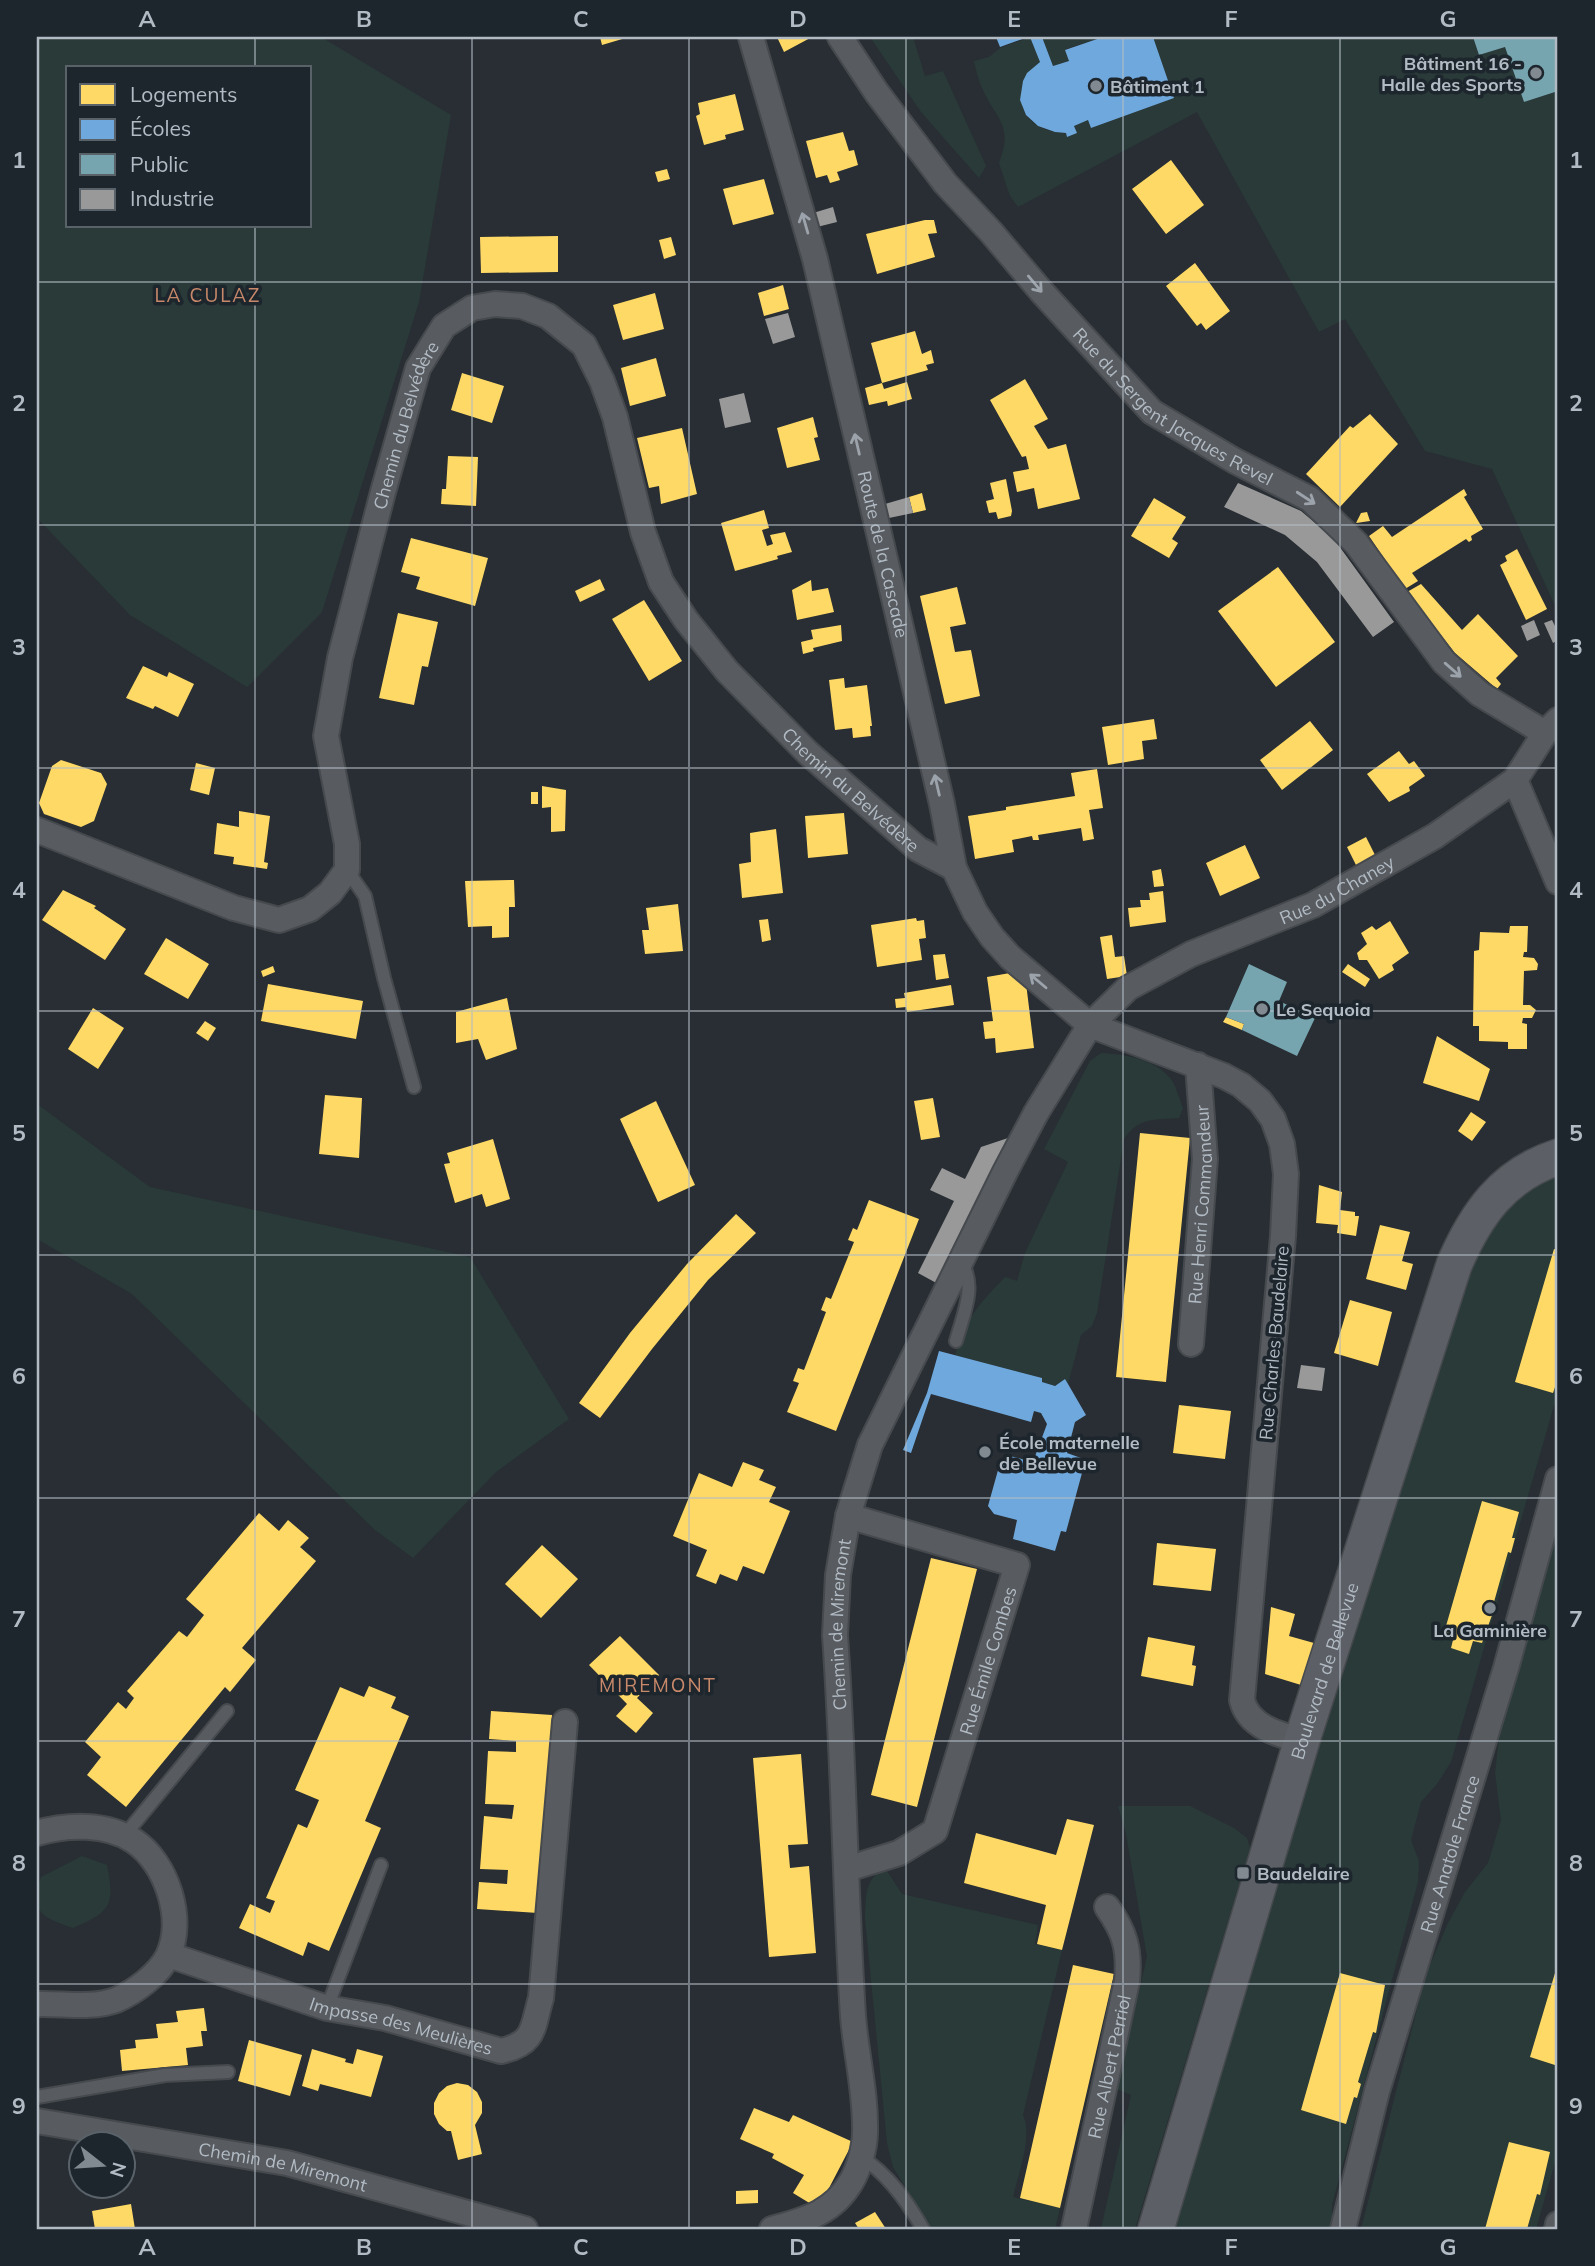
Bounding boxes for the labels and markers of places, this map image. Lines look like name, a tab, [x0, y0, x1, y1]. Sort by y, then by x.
place label: Bâtiment 16 - Halle des Sports	[1381, 52, 1522, 96]
marker: Bâtiment 16 - Halle des Sports	[1528, 65, 1544, 81]
place label: Bâtiment 1	[1110, 75, 1205, 98]
marker: Bâtiment 1	[1088, 78, 1104, 94]
place label: Le Sequoia	[1276, 998, 1371, 1021]
marker: Le Sequoia	[1254, 1001, 1270, 1017]
place label: École maternelle de Bellevue	[999, 1431, 1140, 1475]
marker: École maternelle de Bellevue	[977, 1444, 993, 1460]
marker: La Gaminière	[1482, 1600, 1498, 1616]
place label: La Gaminière	[1433, 1619, 1547, 1642]
place label: Baudelaire	[1257, 1862, 1350, 1885]
marker: Baudelaire	[1235, 1865, 1251, 1881]

